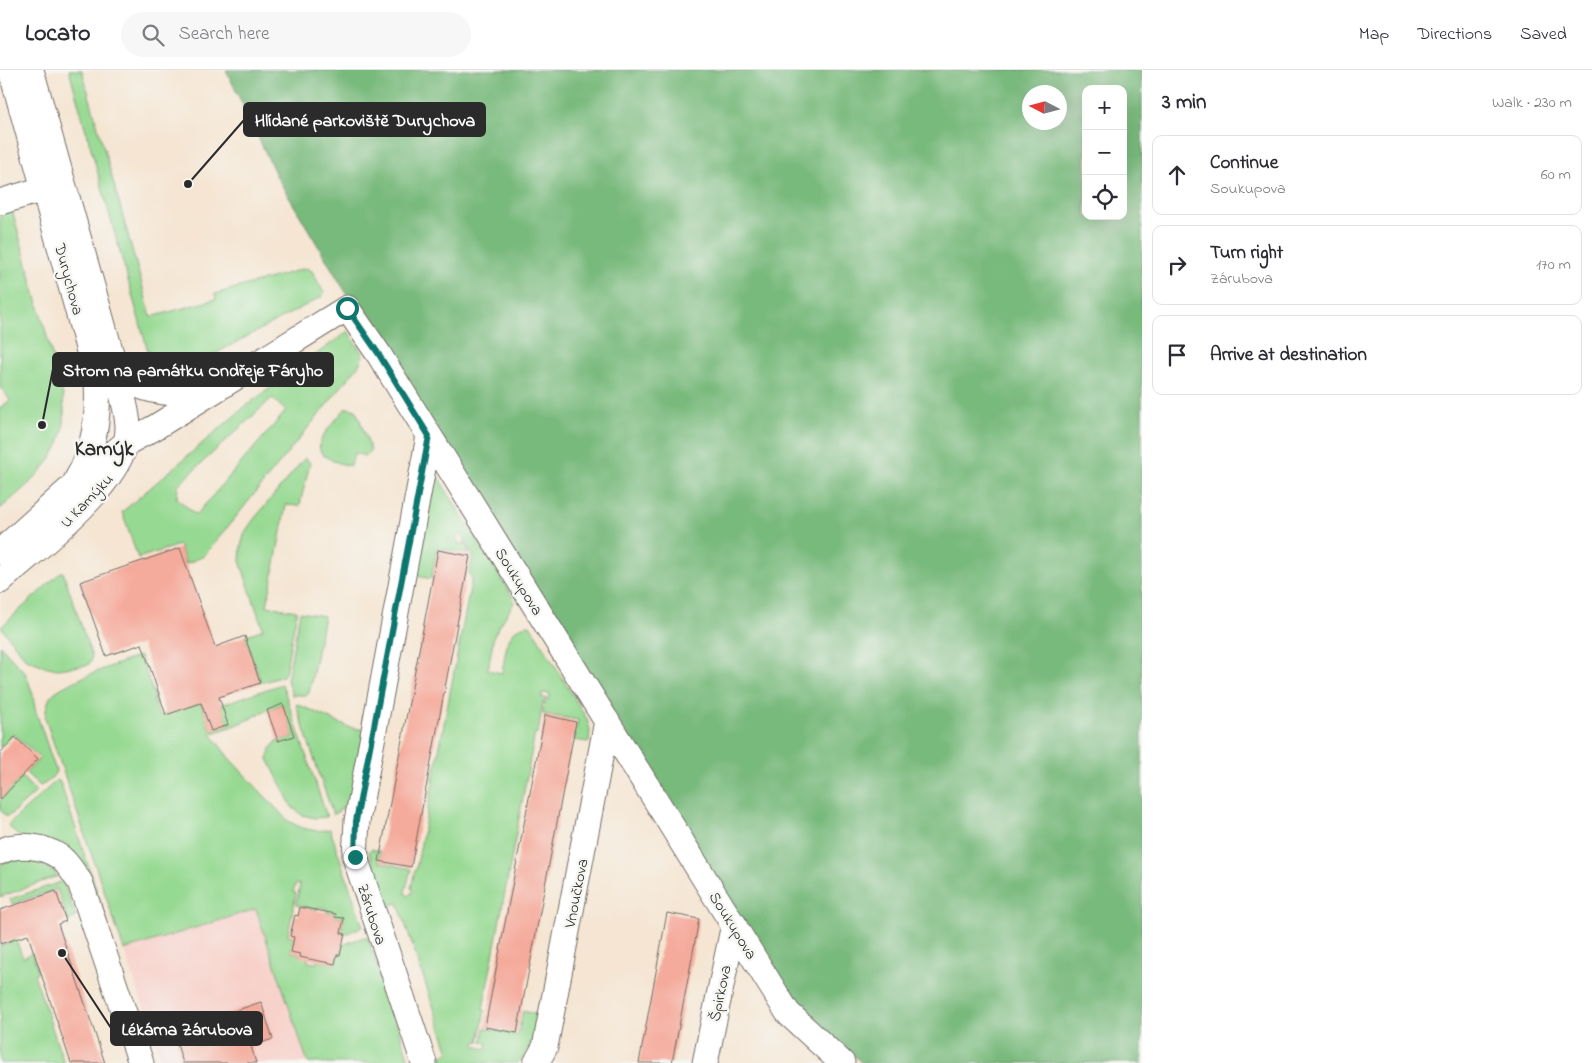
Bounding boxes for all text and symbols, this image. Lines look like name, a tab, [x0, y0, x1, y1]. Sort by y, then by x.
search box	[121, 12, 471, 57]
text: Locato	[25, 17, 91, 52]
icon: search	[139, 21, 167, 49]
text: Search here	[179, 21, 270, 48]
text: Map	[1359, 22, 1389, 48]
text: Directions	[1417, 22, 1492, 48]
text: Saved	[1520, 22, 1567, 48]
north arrow	[1022, 85, 1067, 130]
map controls	[1082, 85, 1127, 220]
button: +	[1082, 85, 1127, 130]
text: 3 min	[1162, 88, 1206, 118]
text: Walk · 230 m	[1492, 91, 1572, 115]
callout: Hlídané parkoviště Durychova	[244, 103, 485, 136]
text: Hlídané parkoviště Durychova	[255, 109, 475, 136]
button: −	[1082, 130, 1127, 175]
text: Continue	[1210, 150, 1278, 177]
icon: ahead	[1163, 161, 1191, 189]
text: 60 m	[1541, 163, 1571, 187]
button: locate	[1082, 175, 1127, 220]
text: Soukupova	[1210, 177, 1286, 201]
street label: Durychova	[47, 240, 89, 318]
text: Turn right	[1210, 240, 1283, 267]
icon: right	[1163, 251, 1191, 279]
text: 170 m	[1536, 253, 1571, 277]
text: Zárubova	[1210, 267, 1273, 291]
route start	[336, 297, 359, 320]
icon: arrive	[1163, 341, 1191, 369]
text: Arrive at destination	[1210, 342, 1367, 369]
callout: Strom na památku Ondřeje Fáryho	[53, 353, 333, 386]
text: Strom na památku Ondřeje Fáryho	[63, 359, 323, 386]
district label: Kamýk	[75, 435, 134, 467]
street label: U Kamýku	[55, 469, 120, 534]
street label: Soukupova	[488, 544, 549, 620]
route end	[344, 846, 367, 869]
street label: Vnoučkova	[558, 857, 595, 931]
street label: Zárubova	[350, 881, 392, 948]
street label: Soukupova	[702, 888, 763, 964]
street label: Špirkova	[703, 963, 739, 1024]
callout: Lékárna Zárubova	[111, 1012, 262, 1045]
text: Lékárna Zárubova	[121, 1018, 253, 1044]

